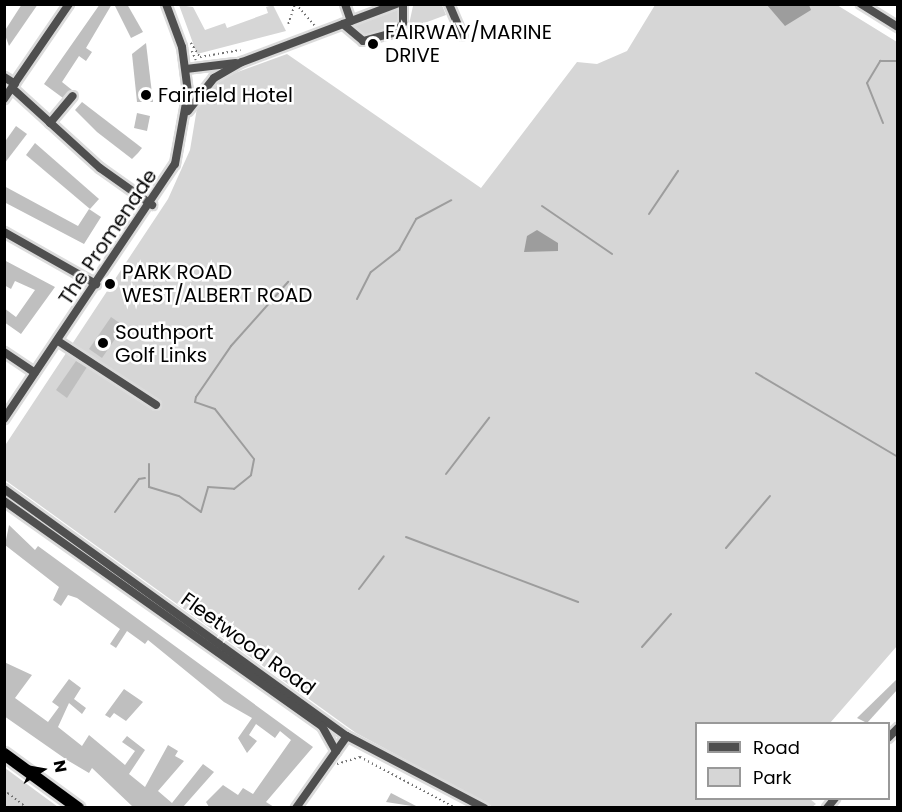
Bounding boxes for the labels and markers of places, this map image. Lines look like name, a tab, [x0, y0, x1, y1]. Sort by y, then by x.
place label: FAIRWAY/MARINE DRIVE	[385, 20, 552, 67]
marker: FAIRWAY/MARINE DRIVE	[366, 37, 380, 51]
place label: Fairfield Hotel	[158, 83, 293, 107]
marker: Fairfield Hotel	[139, 88, 153, 102]
place label: PARK ROAD WEST/ALBERT ROAD	[122, 260, 312, 307]
marker: PARK ROAD WEST/ALBERT ROAD	[103, 277, 117, 291]
place label: Southport Golf Links	[115, 320, 213, 367]
marker: Southport Golf Links	[96, 336, 110, 350]

